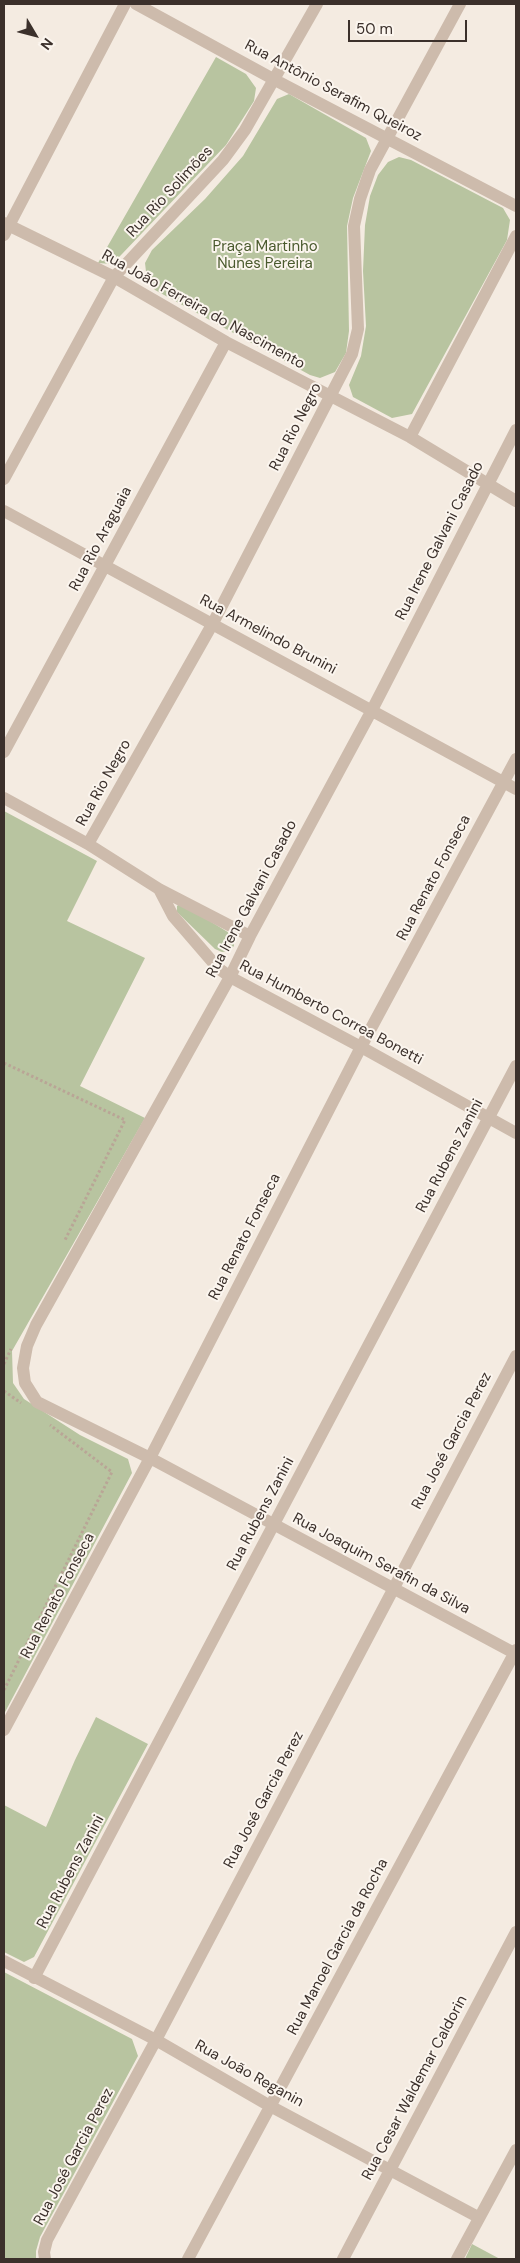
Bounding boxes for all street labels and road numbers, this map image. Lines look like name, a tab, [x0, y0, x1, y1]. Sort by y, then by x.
street label: Rua Antônio Serafim Queiroz	[241, 37, 425, 145]
street label: Rua Rio Solimões	[123, 143, 217, 241]
street label: Rua João Ferreira do Nascimento	[98, 246, 308, 374]
street label: Rua Rio Negro	[266, 380, 326, 474]
street label: Rua Irene Galvani Casado	[392, 459, 488, 623]
street label: Rua Rio Araguaia	[66, 484, 136, 594]
street label: Rua Armelindo Brunini	[196, 591, 340, 679]
street label: Rua Rio Negro	[73, 736, 135, 830]
street label: Rua Renato Fonseca	[393, 812, 475, 944]
street label: Rua Irene Galvani Casado	[203, 817, 301, 981]
street label: Rua Humberto Correa Bonetti	[236, 957, 426, 1069]
street label: Rua Rubens Zanini	[413, 1096, 487, 1216]
street label: Rua Renato Fonseca	[205, 1171, 285, 1303]
street label: Rua José Garcia Perez	[408, 1369, 496, 1513]
street label: Rua Rubens Zanini	[224, 1454, 298, 1574]
street label: Rua Joaquim Serafin da Silva	[289, 1510, 473, 1618]
street label: Rua Renato Fonseca	[17, 1530, 99, 1662]
street label: Rua José Garcia Perez	[220, 1728, 308, 1872]
street label: Rua Rubens Zanini	[34, 1812, 108, 1932]
street label: Rua Manoel Garcia da Rocha	[284, 1856, 392, 2038]
street label: Rua Cesar Waldemar Caldorin	[359, 1992, 471, 2184]
street label: Rua João Reganin	[192, 2037, 306, 2111]
street label: Rua José Garcia Perez	[30, 2085, 118, 2229]

